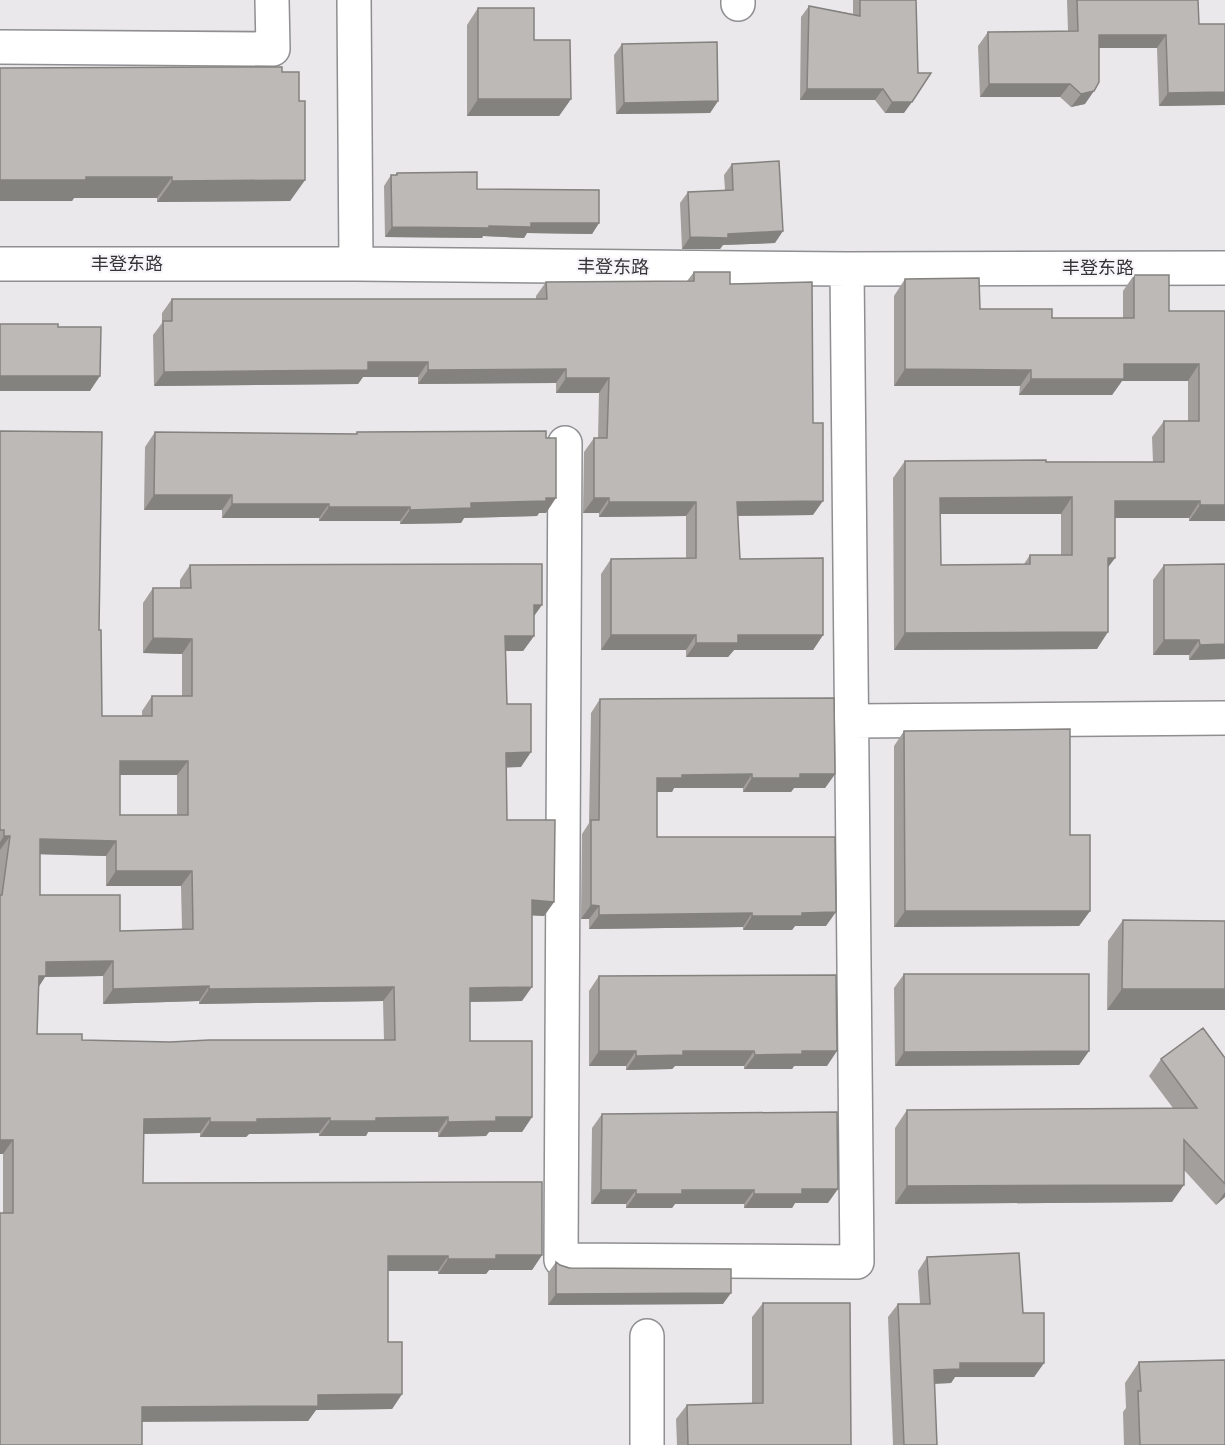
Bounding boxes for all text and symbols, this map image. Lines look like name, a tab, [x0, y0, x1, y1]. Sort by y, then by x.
street label: 丰登东路	[91, 253, 163, 275]
street label: 丰登东路	[577, 255, 649, 279]
street label: 丰登东路	[1062, 257, 1134, 279]

